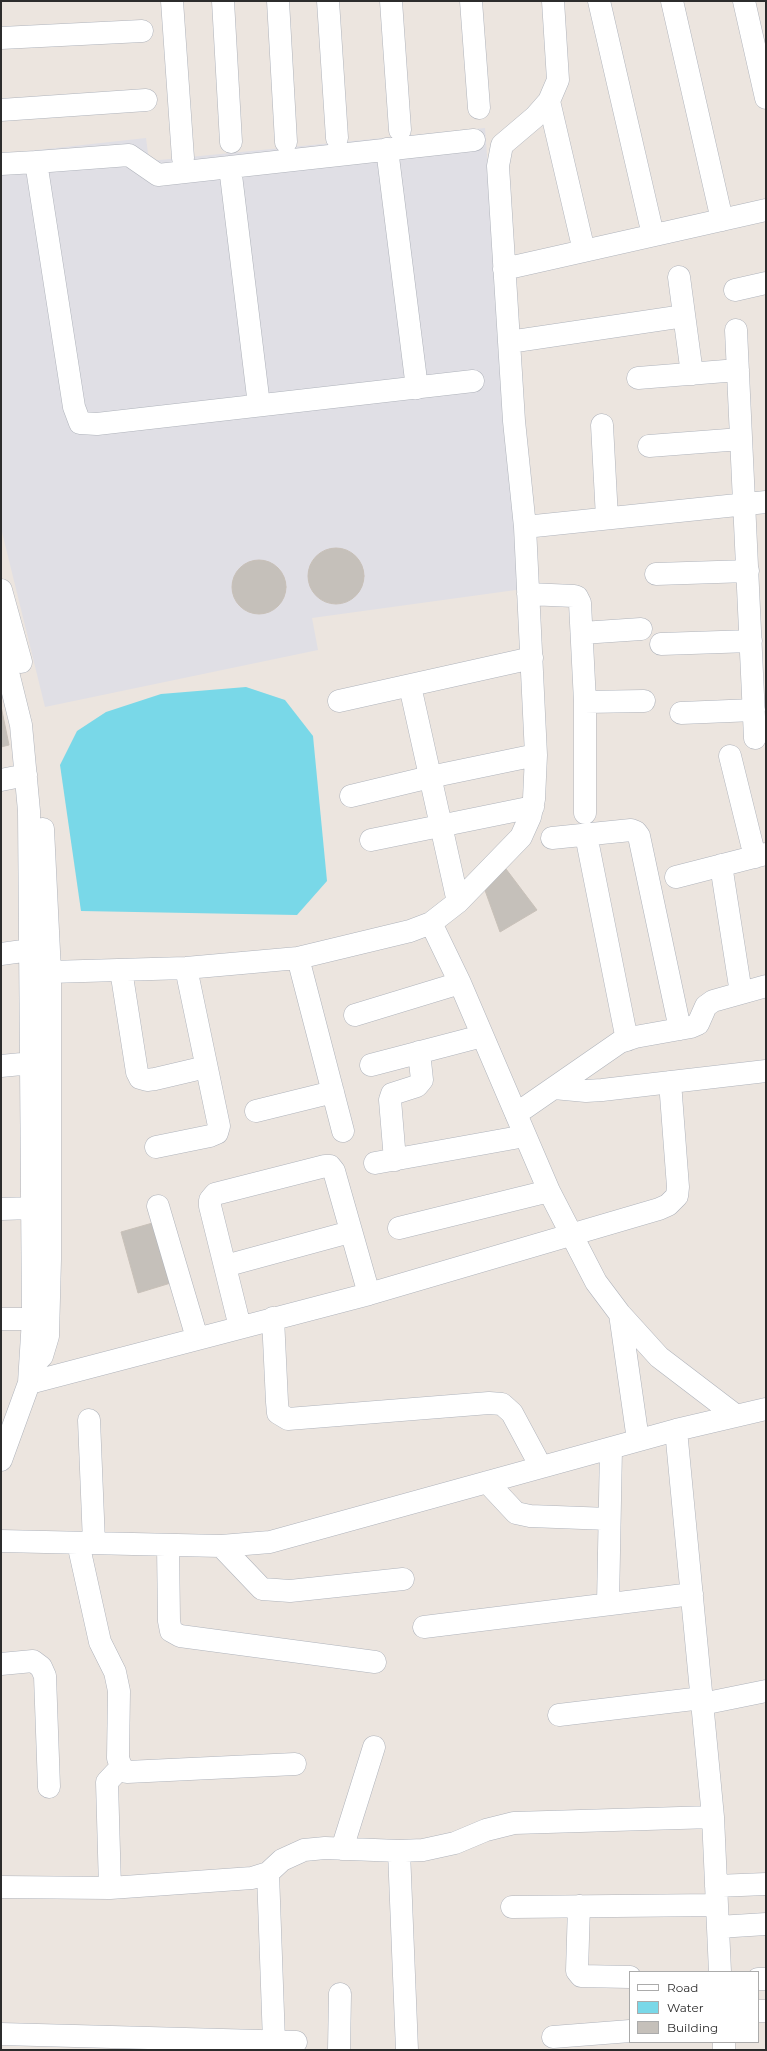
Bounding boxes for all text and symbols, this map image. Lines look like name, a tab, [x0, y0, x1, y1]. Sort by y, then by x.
legend	[629, 1971, 759, 2043]
text: Road	[667, 1980, 698, 1995]
text: Water	[667, 2000, 703, 2015]
text: Building	[667, 2020, 718, 2035]

